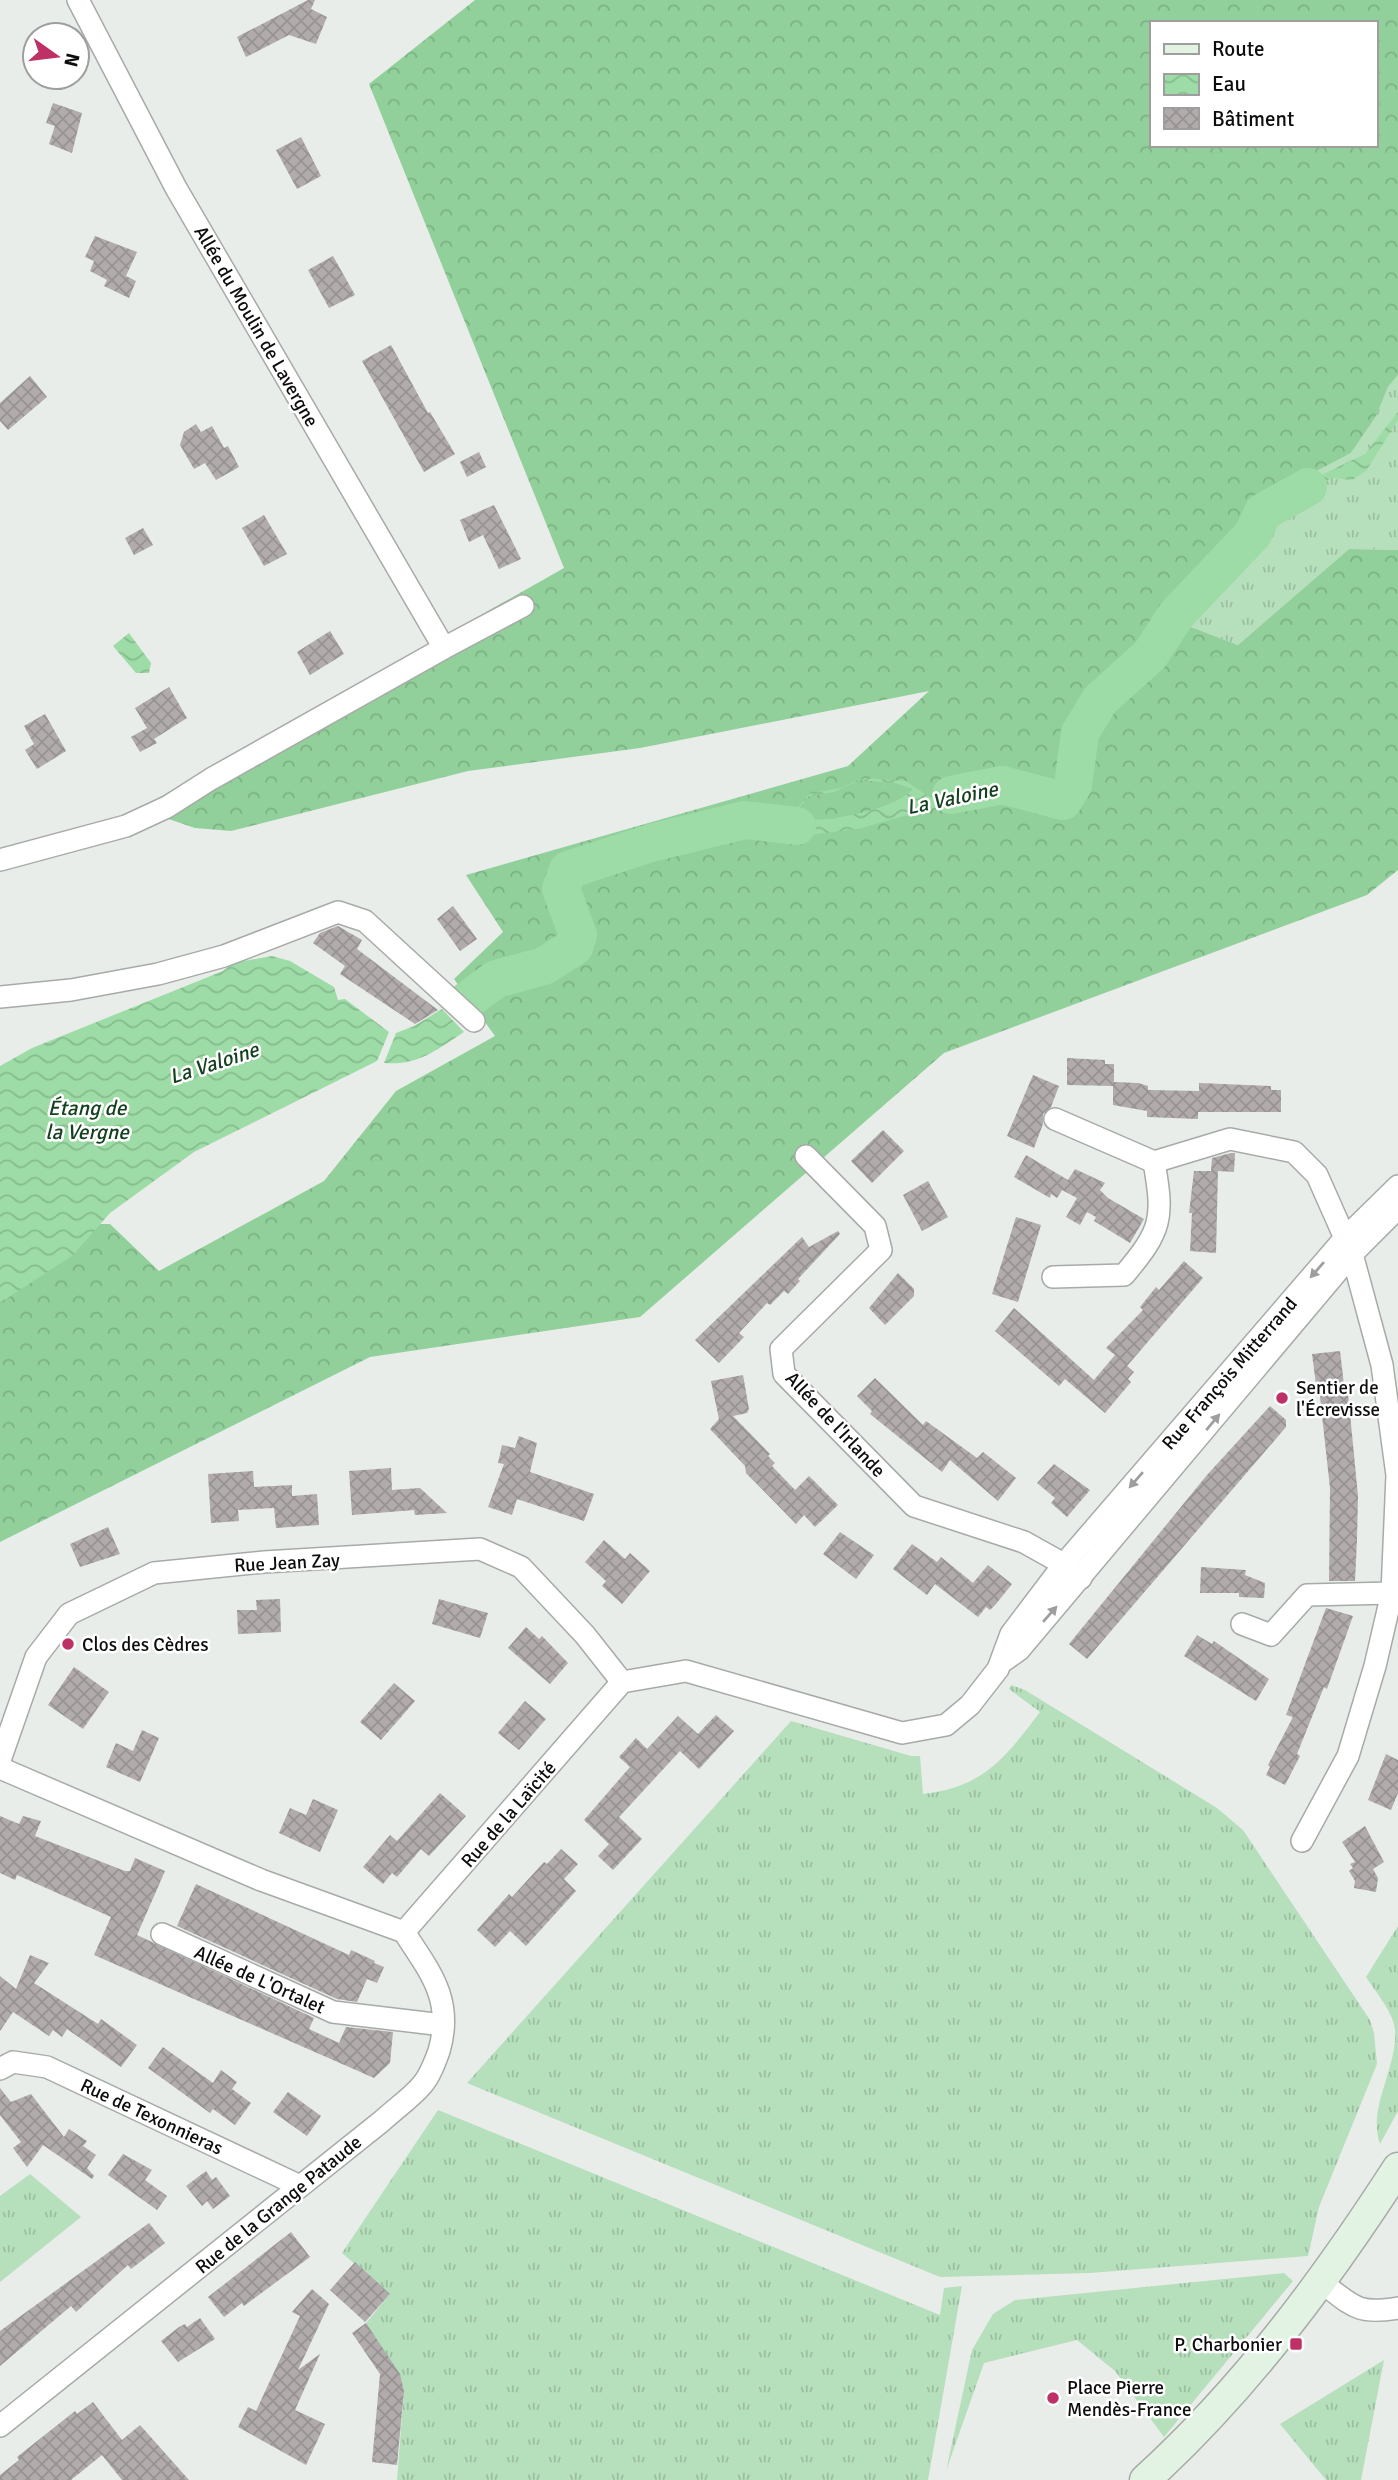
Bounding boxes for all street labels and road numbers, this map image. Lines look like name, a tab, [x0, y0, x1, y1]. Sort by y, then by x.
street label: Allée du Moulin de Lavergne	[189, 222, 324, 431]
street label: Rue François Mitterrand	[1157, 1292, 1303, 1455]
street label: Allée de l'Irlande	[780, 1367, 890, 1483]
street label: Rue Jean Zay	[234, 1548, 341, 1578]
street label: Rue de la Laïcité	[456, 1757, 561, 1873]
street label: Allée de L'Ortalet	[191, 1940, 329, 2020]
street label: Rue de Texonnieras	[76, 2073, 227, 2160]
street label: Rue de la Grange Pataude	[191, 2130, 367, 2279]

